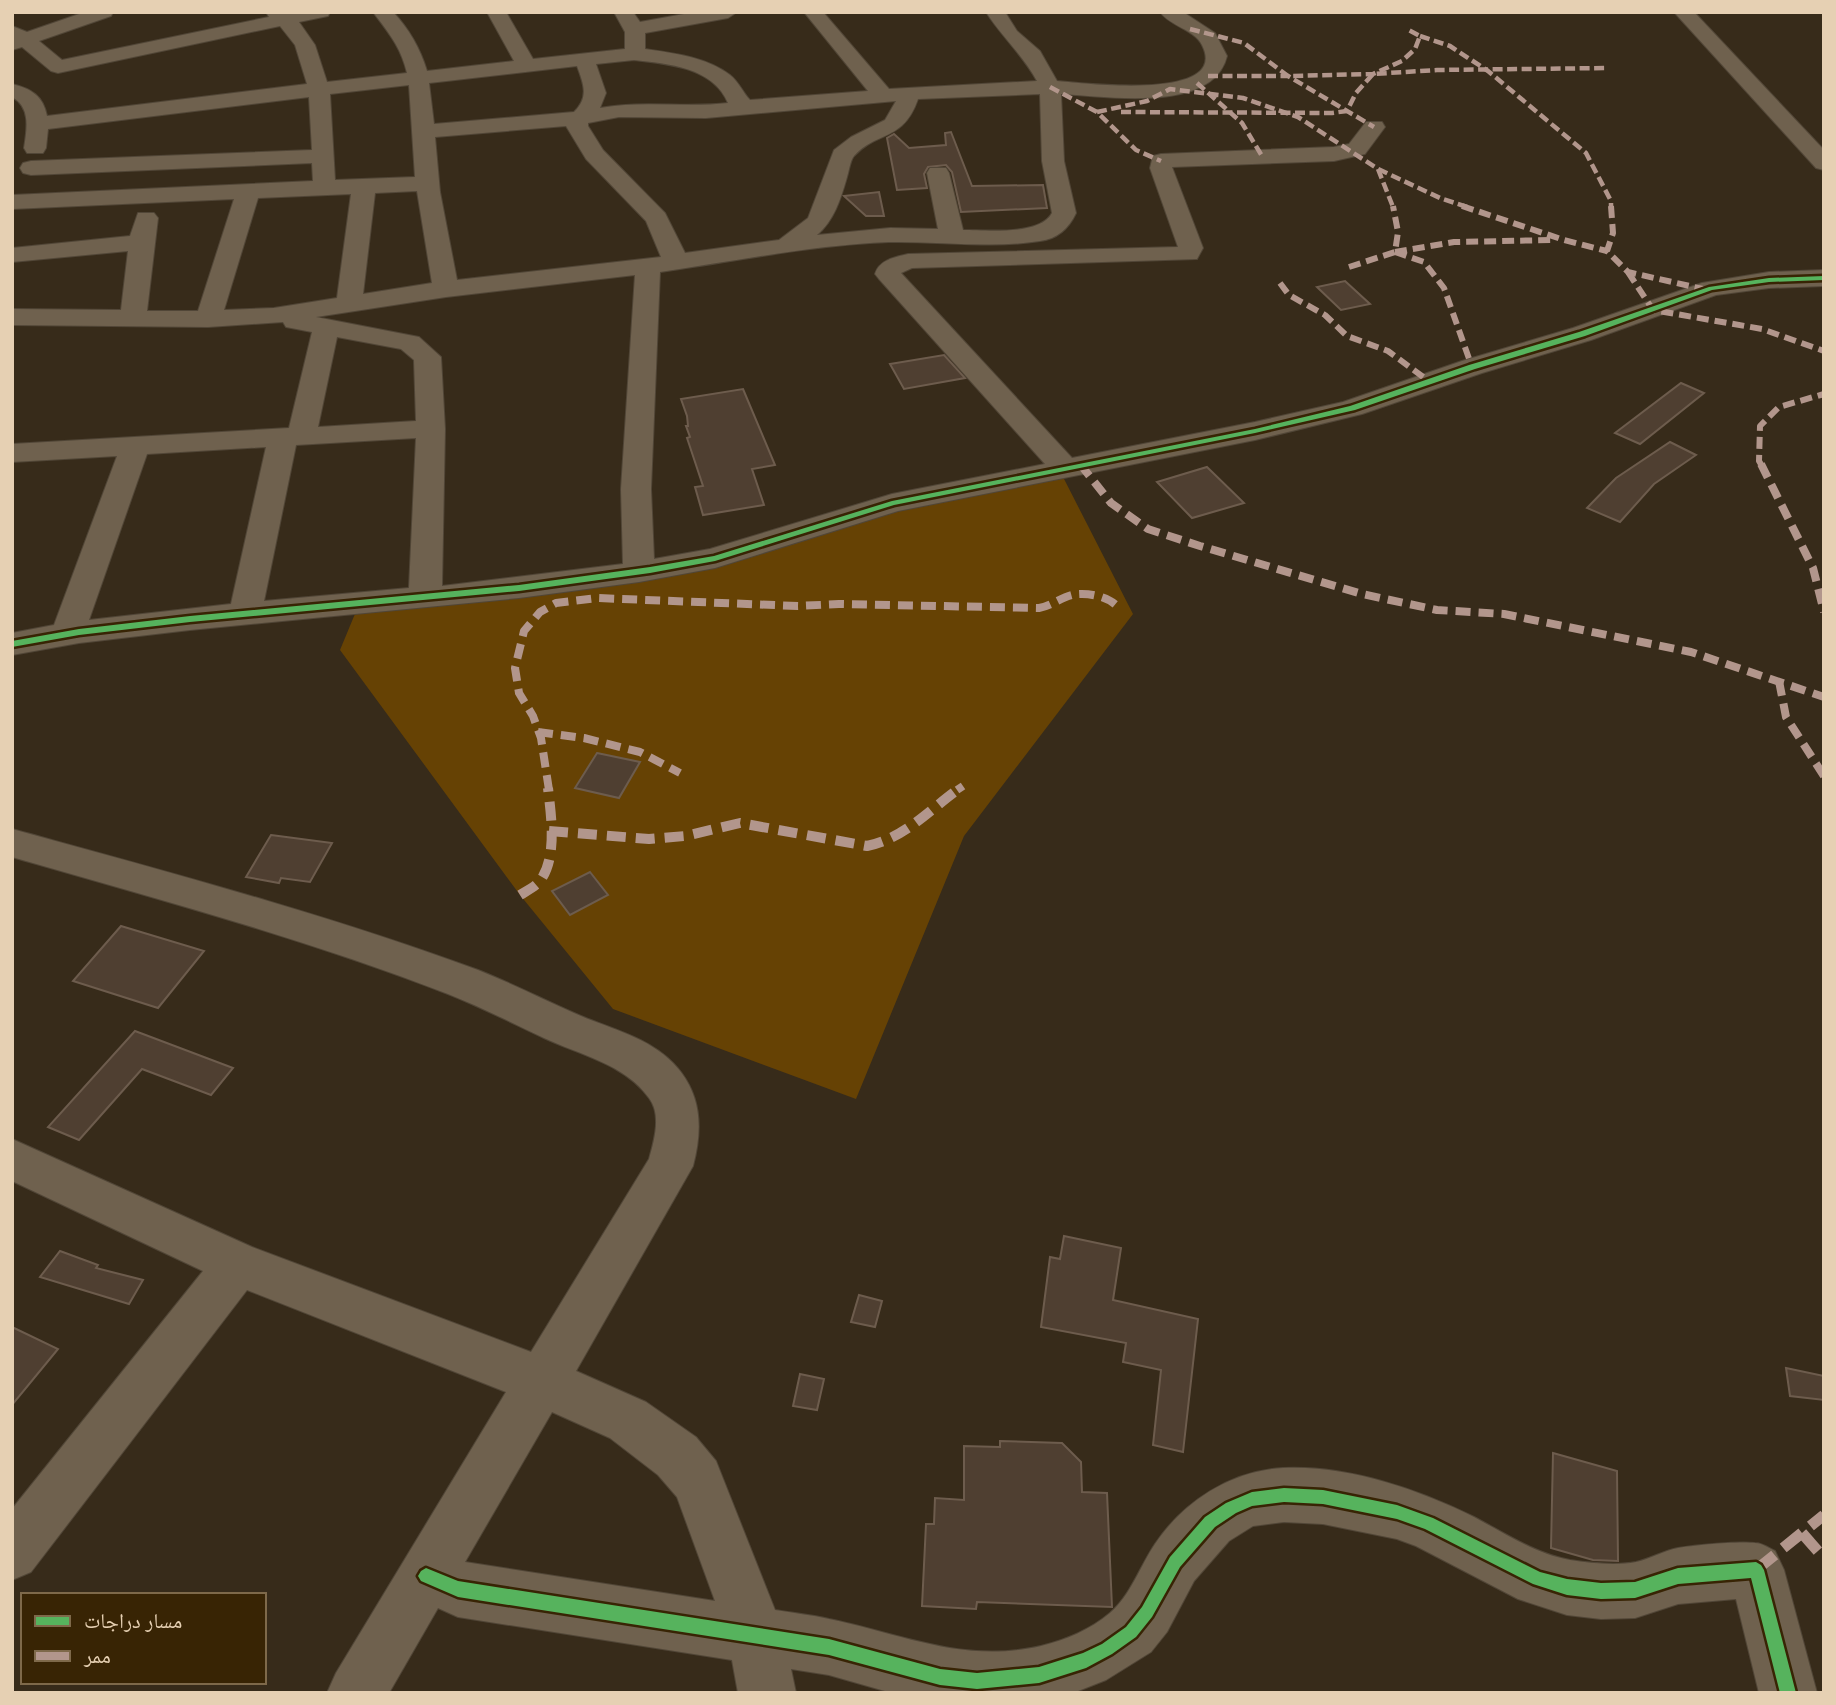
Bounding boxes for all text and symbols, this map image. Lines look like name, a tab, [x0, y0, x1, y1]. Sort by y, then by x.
legend	[21, 1593, 266, 1684]
text: مسار دراجات	[84, 1607, 182, 1632]
text: ممر	[83, 1642, 111, 1667]

